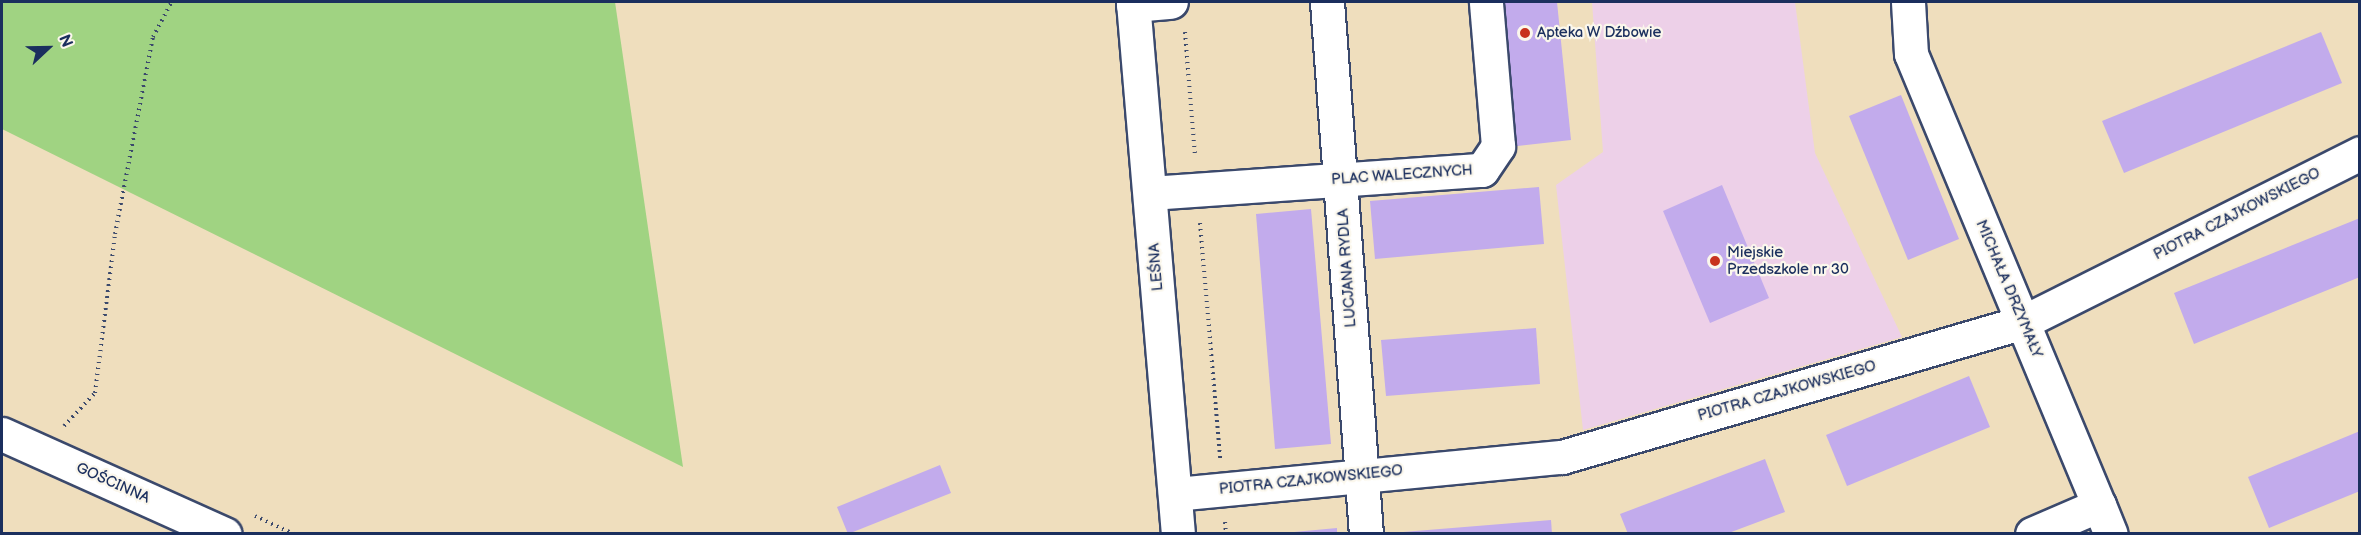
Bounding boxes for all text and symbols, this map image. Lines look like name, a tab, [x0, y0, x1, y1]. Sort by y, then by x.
north arrow	[18, 18, 78, 78]
place label: Apteka W Dźbowie	[1537, 24, 1662, 42]
marker: Apteka W Dźbowie	[1518, 26, 1532, 40]
text: N	[54, 32, 76, 50]
street label: PLAC WALECZNYCH	[1330, 161, 1474, 189]
street label: PIOTRA CZAJKOWSKIEGO	[2151, 164, 2323, 264]
street label: LUCJANA RYDLA	[1334, 208, 1360, 328]
street label: MICHAŁA DRZYMAŁY	[1972, 217, 2046, 361]
street label: LEŚNA	[1145, 242, 1167, 292]
place label: Miejskie Przedszkole nr 30	[1727, 243, 1849, 278]
marker: Miejskie Przedszkole nr 30	[1708, 254, 1722, 268]
street label: PIOTRA CZAJKOWSKIEGO	[1696, 357, 1878, 425]
street label: GOŚCINNA	[73, 459, 153, 507]
street label: PIOTRA CZAJKOWSKIEGO	[1218, 461, 1404, 499]

